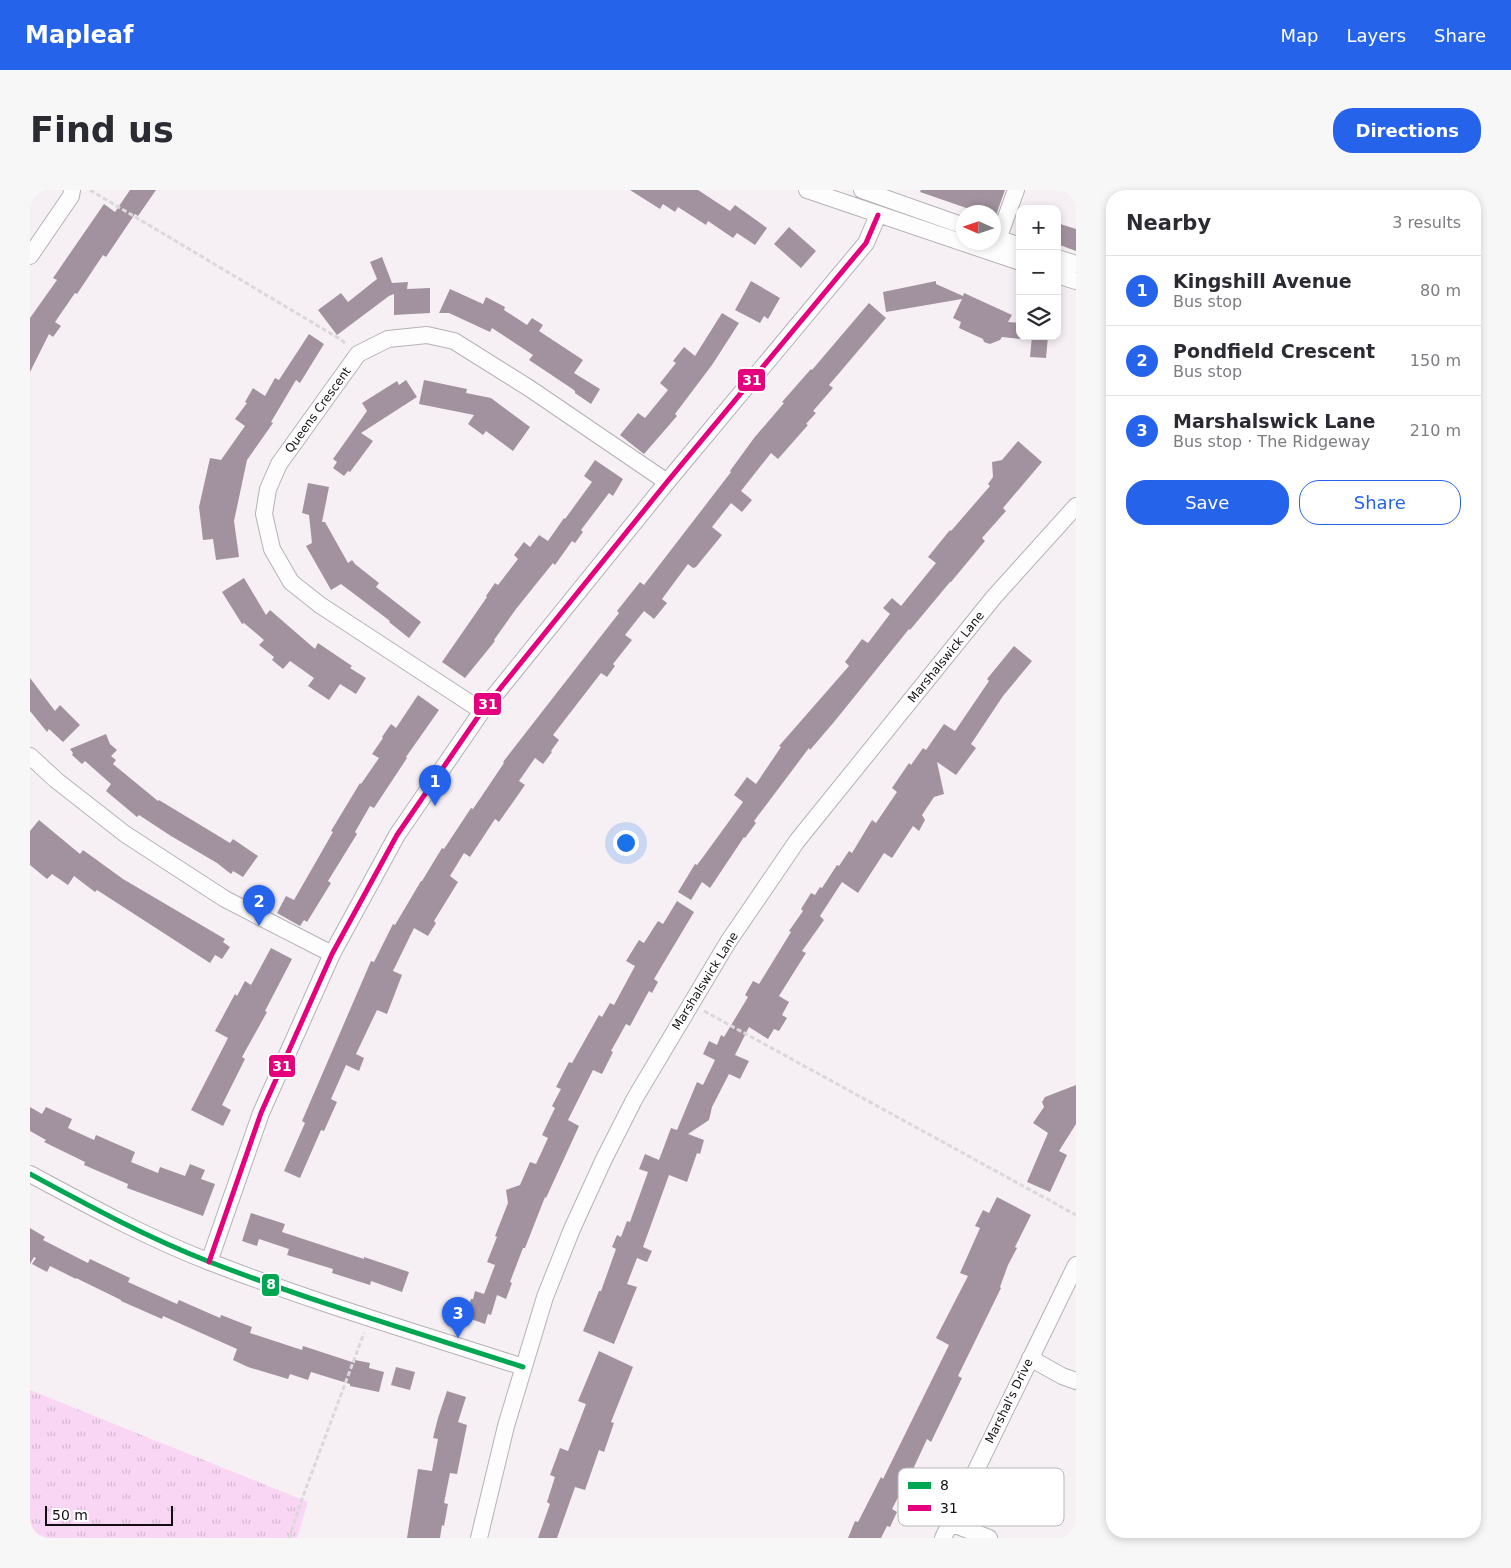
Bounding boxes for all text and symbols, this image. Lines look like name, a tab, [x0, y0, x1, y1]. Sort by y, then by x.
text: Mapleaf	[25, 21, 133, 49]
text: Map	[1280, 25, 1318, 46]
text: Layers	[1346, 25, 1406, 46]
text: Share	[1434, 25, 1486, 46]
button: Directions	[1333, 108, 1481, 153]
text: Find us	[30, 110, 174, 150]
north arrow	[956, 205, 1001, 250]
map controls	[1016, 205, 1061, 340]
button: +	[1016, 205, 1061, 250]
text: Nearby	[1126, 211, 1211, 235]
text: 3 results	[1392, 213, 1461, 232]
button: −	[1016, 250, 1061, 295]
text: Kingshill Avenue	[1173, 270, 1352, 292]
text: 1	[1136, 281, 1148, 300]
text: 80 m	[1420, 281, 1461, 300]
text: Bus stop	[1173, 292, 1242, 311]
button: layers	[1016, 295, 1061, 340]
text: Pondfield Crescent	[1173, 340, 1375, 362]
text: 2	[1136, 351, 1148, 370]
text: 150 m	[1410, 351, 1461, 370]
text: Bus stop	[1173, 362, 1242, 381]
street label: Queens Crescent	[282, 364, 354, 456]
line badge: 31	[737, 368, 766, 392]
text: 31	[742, 372, 762, 388]
text: Marshalswick Lane	[1173, 410, 1376, 432]
text: 3	[1136, 421, 1148, 440]
text: 210 m	[1410, 421, 1461, 440]
text: Bus stop · The Ridgeway	[1173, 432, 1370, 451]
button: Save	[1126, 480, 1289, 525]
button: Share	[1299, 480, 1461, 525]
street label: Marshalswick Lane	[905, 609, 987, 705]
line badge: 31	[473, 692, 502, 716]
text: 31	[478, 696, 498, 712]
pin: 1	[419, 765, 451, 806]
your location	[613, 830, 639, 856]
pin: 2	[243, 885, 275, 926]
street label: Marshalswick Lane	[669, 929, 741, 1033]
line badge: 31	[268, 1054, 296, 1078]
text: 31	[272, 1058, 292, 1074]
line badge: 8	[261, 1273, 280, 1297]
text: 8	[266, 1276, 276, 1292]
pin: 3	[442, 1297, 474, 1338]
street label: Marshal's Drive	[982, 1356, 1036, 1446]
legend	[898, 1468, 1064, 1526]
text: 8	[940, 1477, 949, 1493]
text: 31	[940, 1500, 958, 1516]
scale bar	[45, 1503, 172, 1526]
text: 50 m	[52, 1507, 88, 1523]

